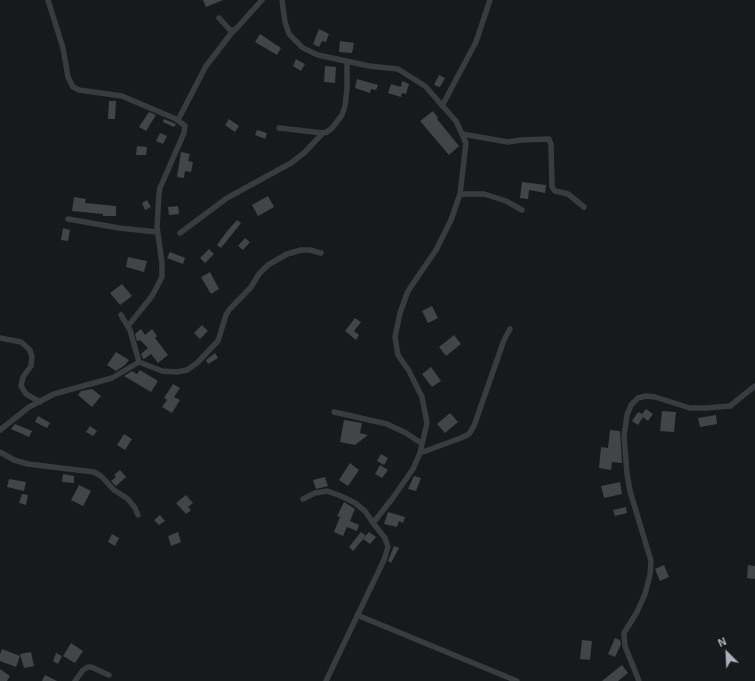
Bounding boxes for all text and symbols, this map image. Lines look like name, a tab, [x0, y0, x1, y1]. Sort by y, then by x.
north arrow	[707, 633, 747, 673]
text: N	[716, 634, 728, 649]

